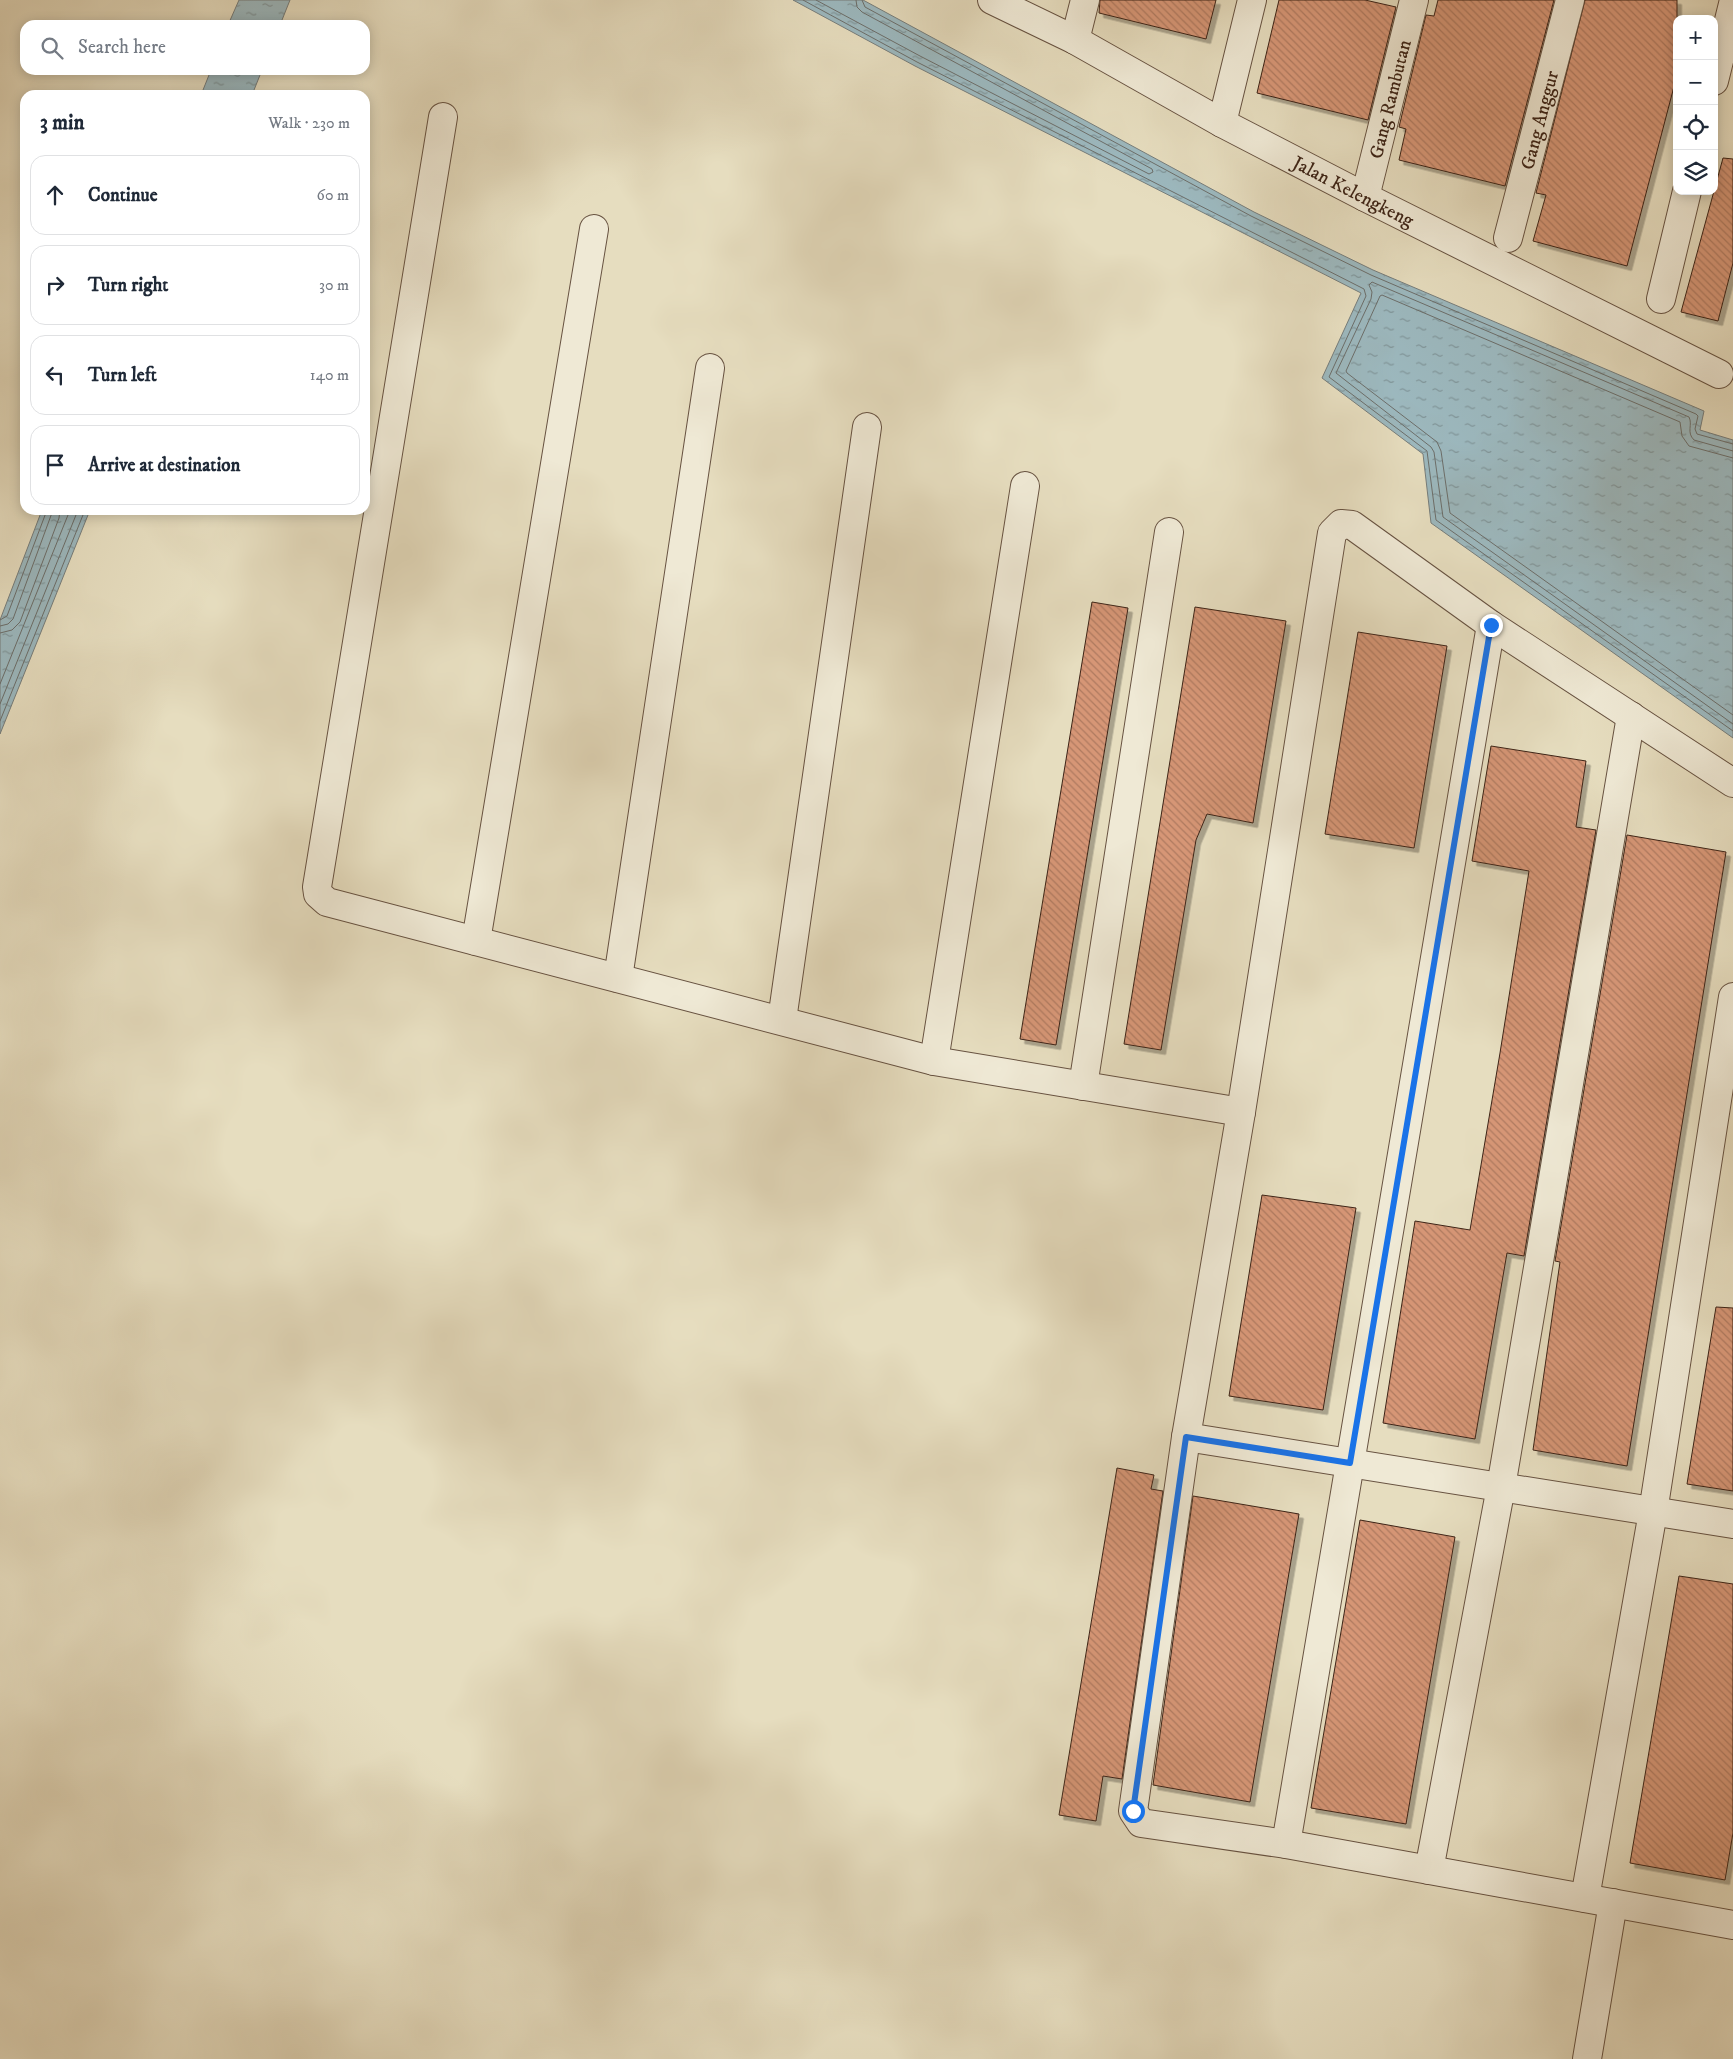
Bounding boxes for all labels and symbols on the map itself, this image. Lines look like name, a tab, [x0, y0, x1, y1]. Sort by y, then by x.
street label: Gang Rambutan	[1365, 37, 1417, 161]
street label: Gang Anggur	[1516, 68, 1564, 172]
street label: Jalan Kelengkeng	[1287, 151, 1418, 233]
route end	[1480, 614, 1503, 637]
route start	[1122, 1800, 1145, 1823]

